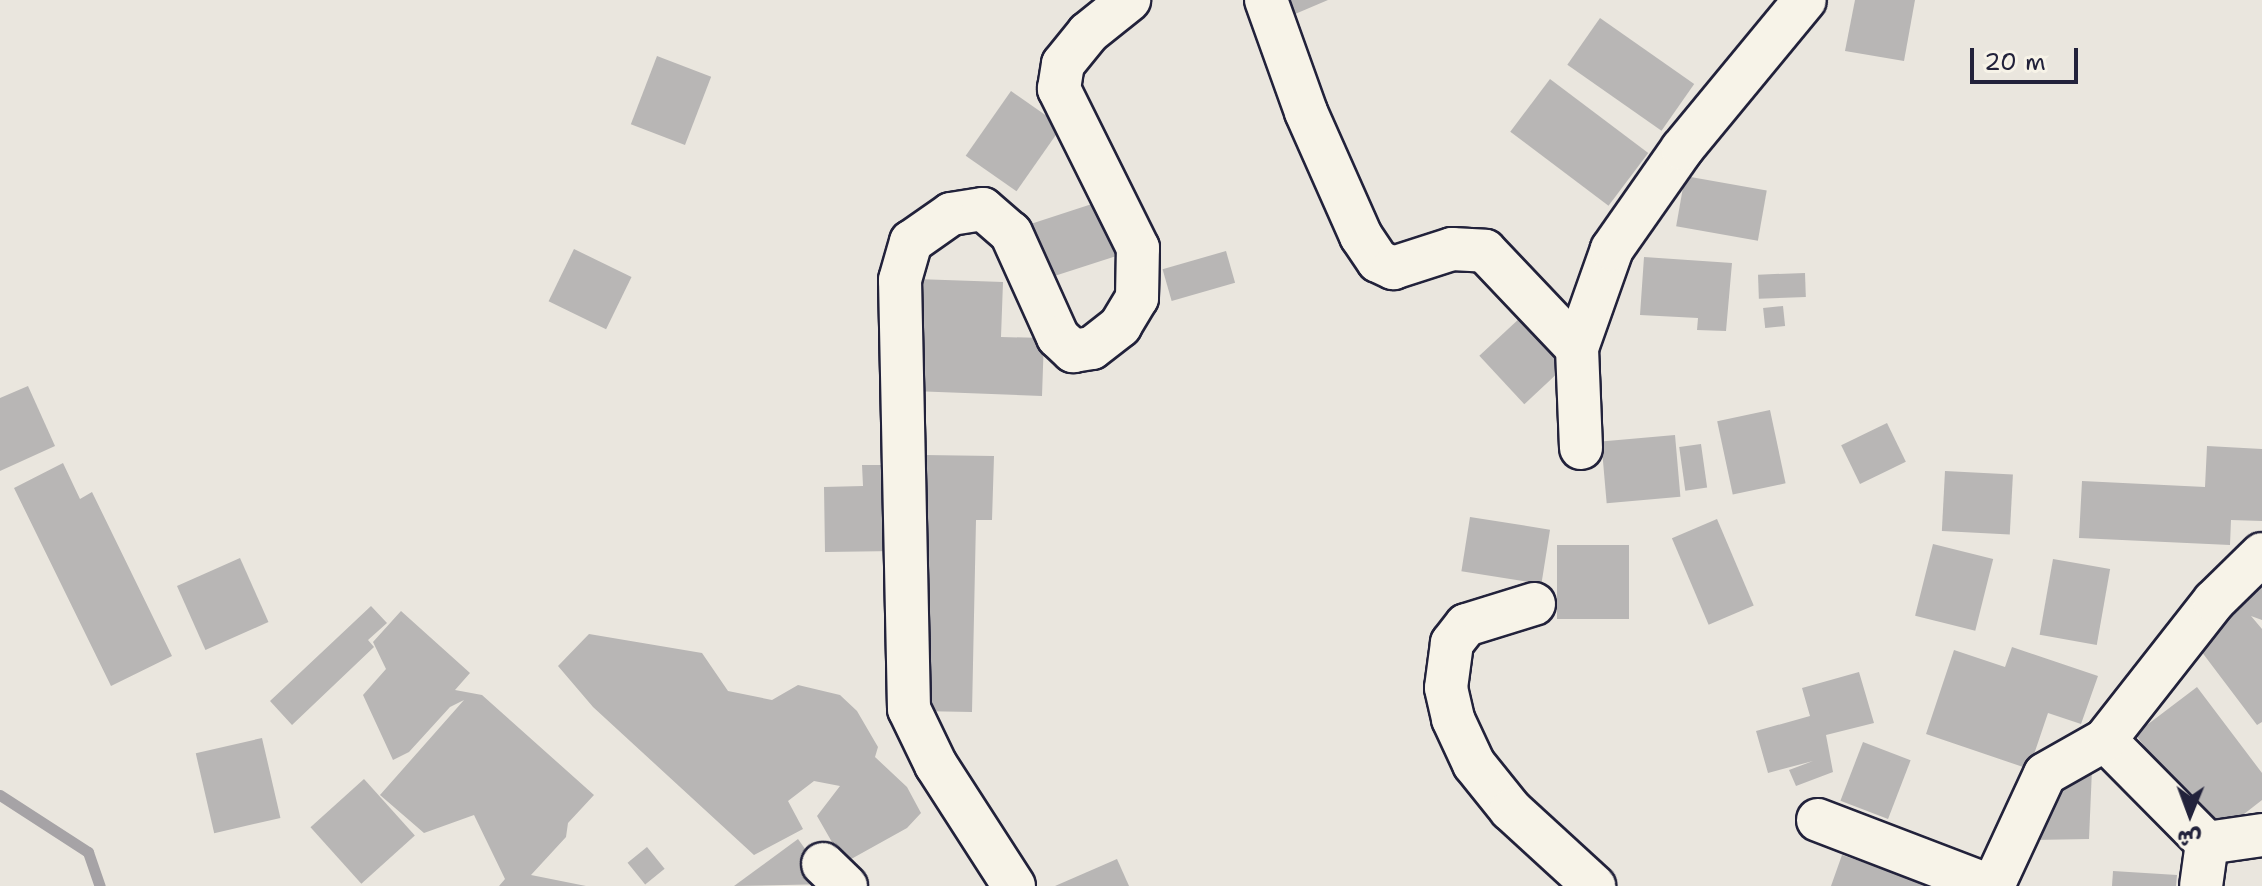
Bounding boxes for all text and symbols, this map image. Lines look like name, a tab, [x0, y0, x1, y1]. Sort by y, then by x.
scale bar	[1974, 32, 2082, 82]
text: 20 m	[1984, 46, 2046, 78]
north arrow	[2150, 774, 2230, 854]
text: ش	[2177, 824, 2202, 853]

